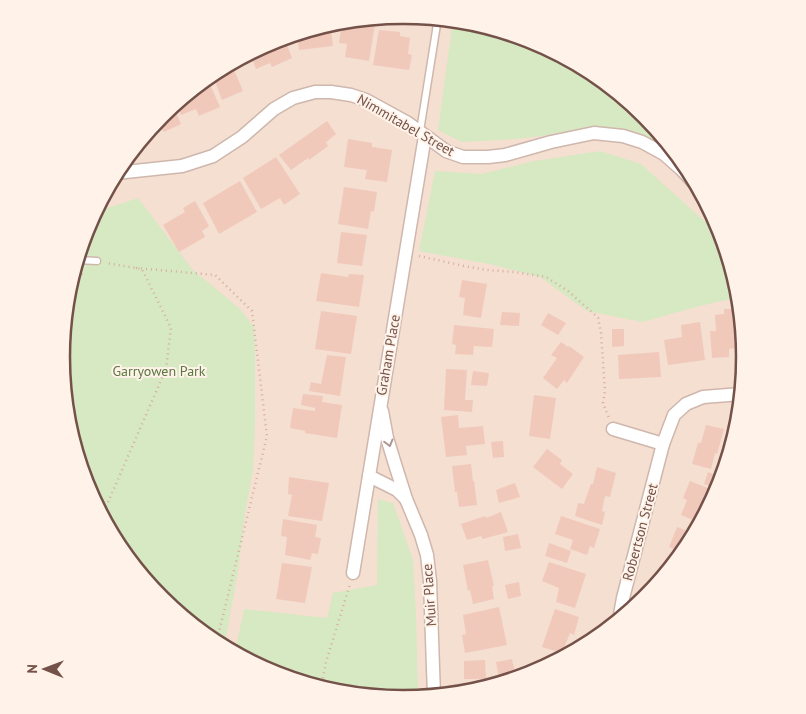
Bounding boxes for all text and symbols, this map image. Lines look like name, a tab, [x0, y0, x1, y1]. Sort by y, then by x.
street label: Nimmitabel Street	[354, 90, 458, 160]
street label: Graham Place	[372, 313, 404, 397]
park label: Garryowen Park	[112, 362, 206, 380]
one-way arrow	[383, 439, 394, 448]
street label: Robertson Street	[618, 481, 662, 583]
street label: Muir Place	[418, 563, 440, 627]
north arrow	[20, 644, 70, 694]
text: N	[23, 664, 41, 674]

